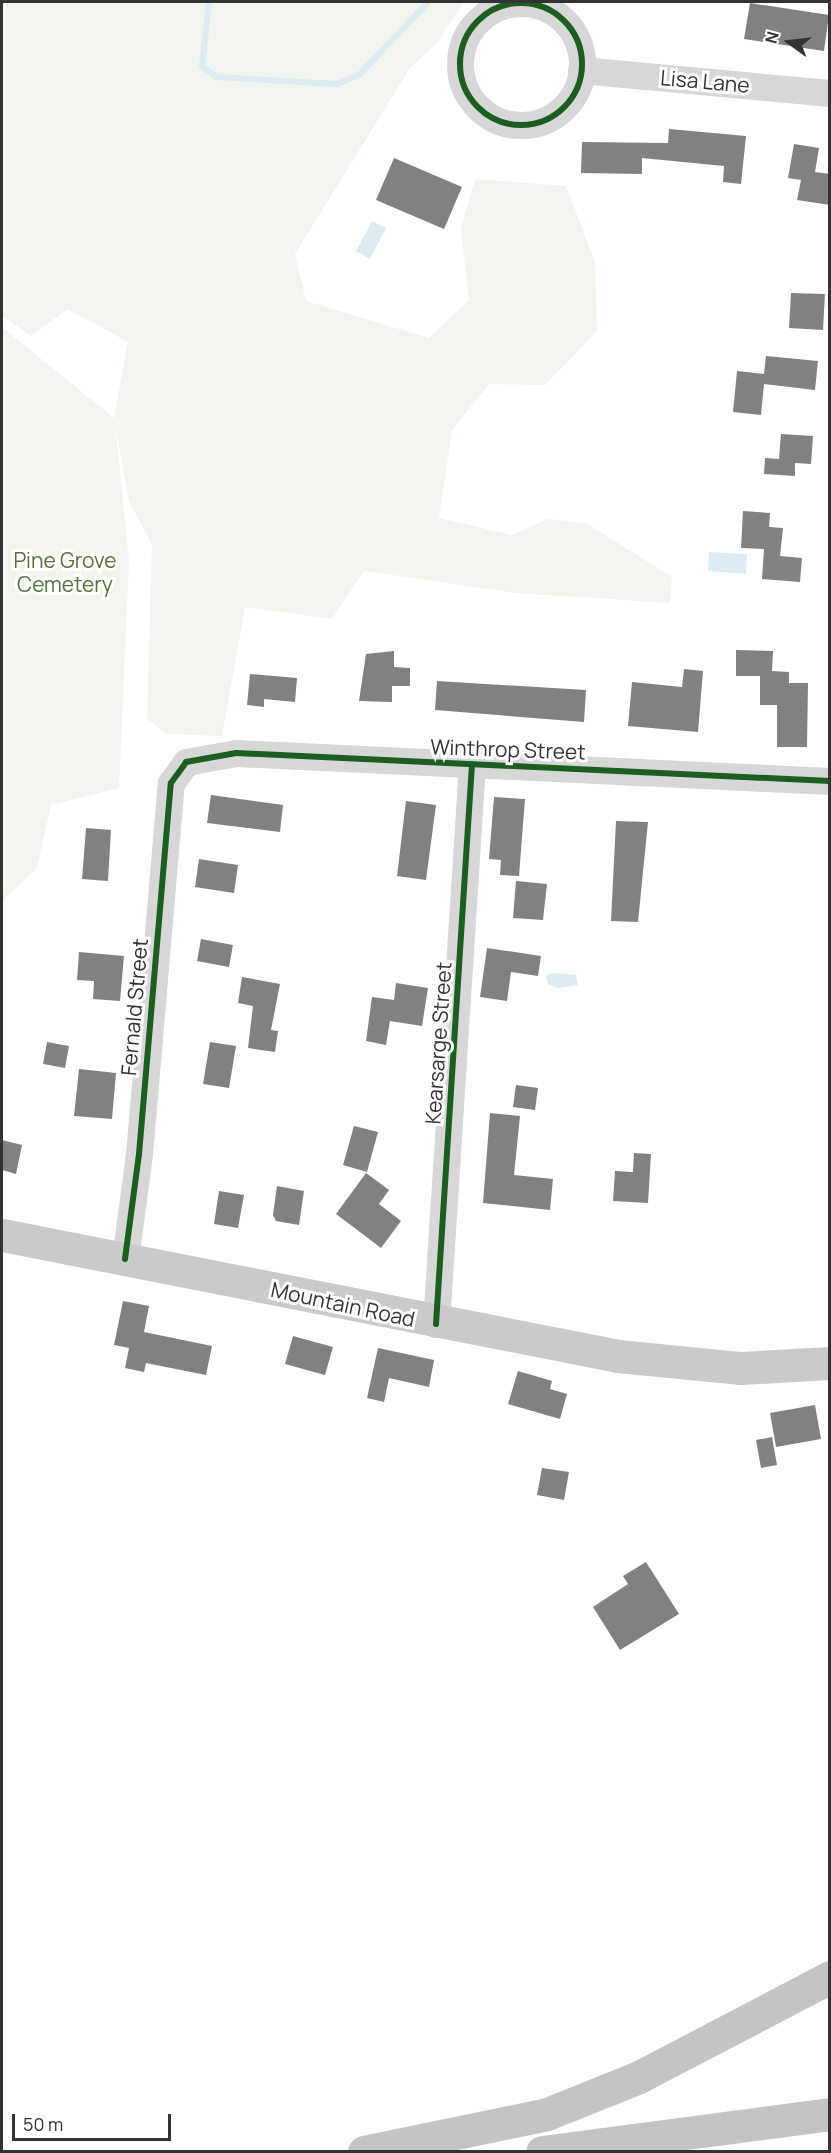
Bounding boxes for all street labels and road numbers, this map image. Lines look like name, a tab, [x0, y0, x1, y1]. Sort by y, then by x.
street label: Lisa Lane	[659, 65, 751, 97]
street label: Winthrop Street	[430, 734, 586, 764]
street label: Fernald Street	[115, 937, 153, 1077]
street label: Kearsarge Street	[420, 961, 456, 1125]
street label: Mountain Road	[269, 1276, 417, 1332]

